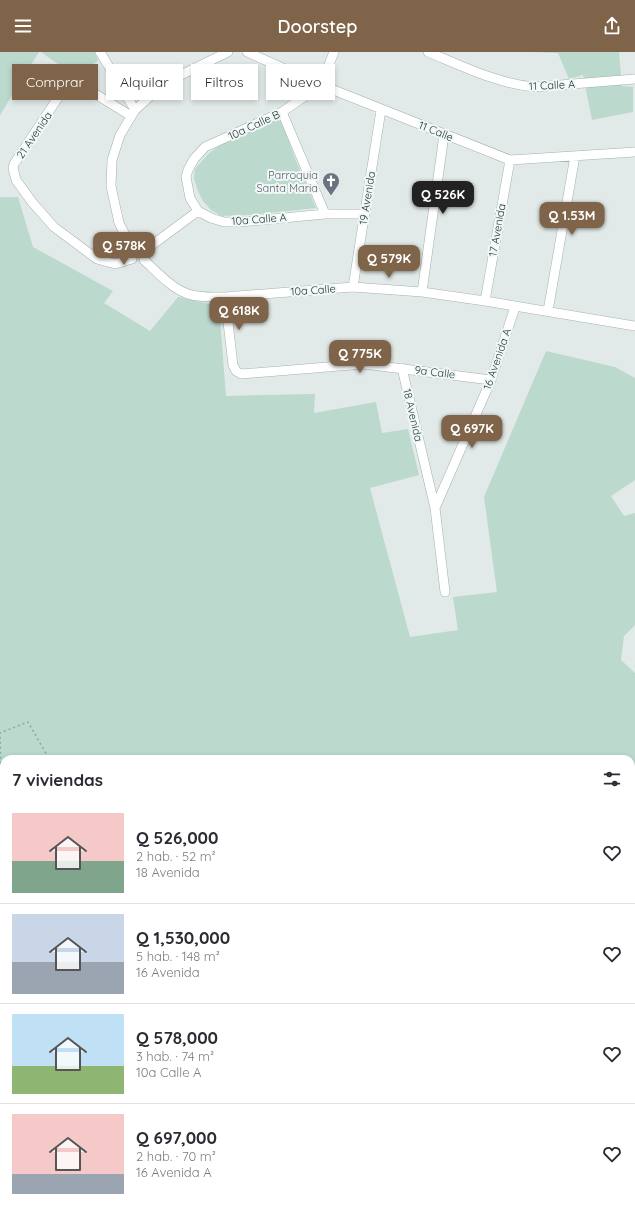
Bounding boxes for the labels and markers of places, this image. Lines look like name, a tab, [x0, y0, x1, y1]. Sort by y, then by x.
place label: Parroquia Santa Maria	[256, 168, 318, 195]
church icon: Parroquia Santa Maria	[321, 171, 341, 196]
pin: Q 526K	[410, 181, 476, 215]
pin: Q 1.53M	[535, 202, 609, 236]
pin: Q 578K	[91, 232, 157, 266]
pin: Q 579K	[356, 245, 422, 279]
pin: Q 618K	[206, 297, 272, 331]
pin: Q 775K	[327, 340, 393, 374]
pin: Q 697K	[439, 415, 505, 449]

